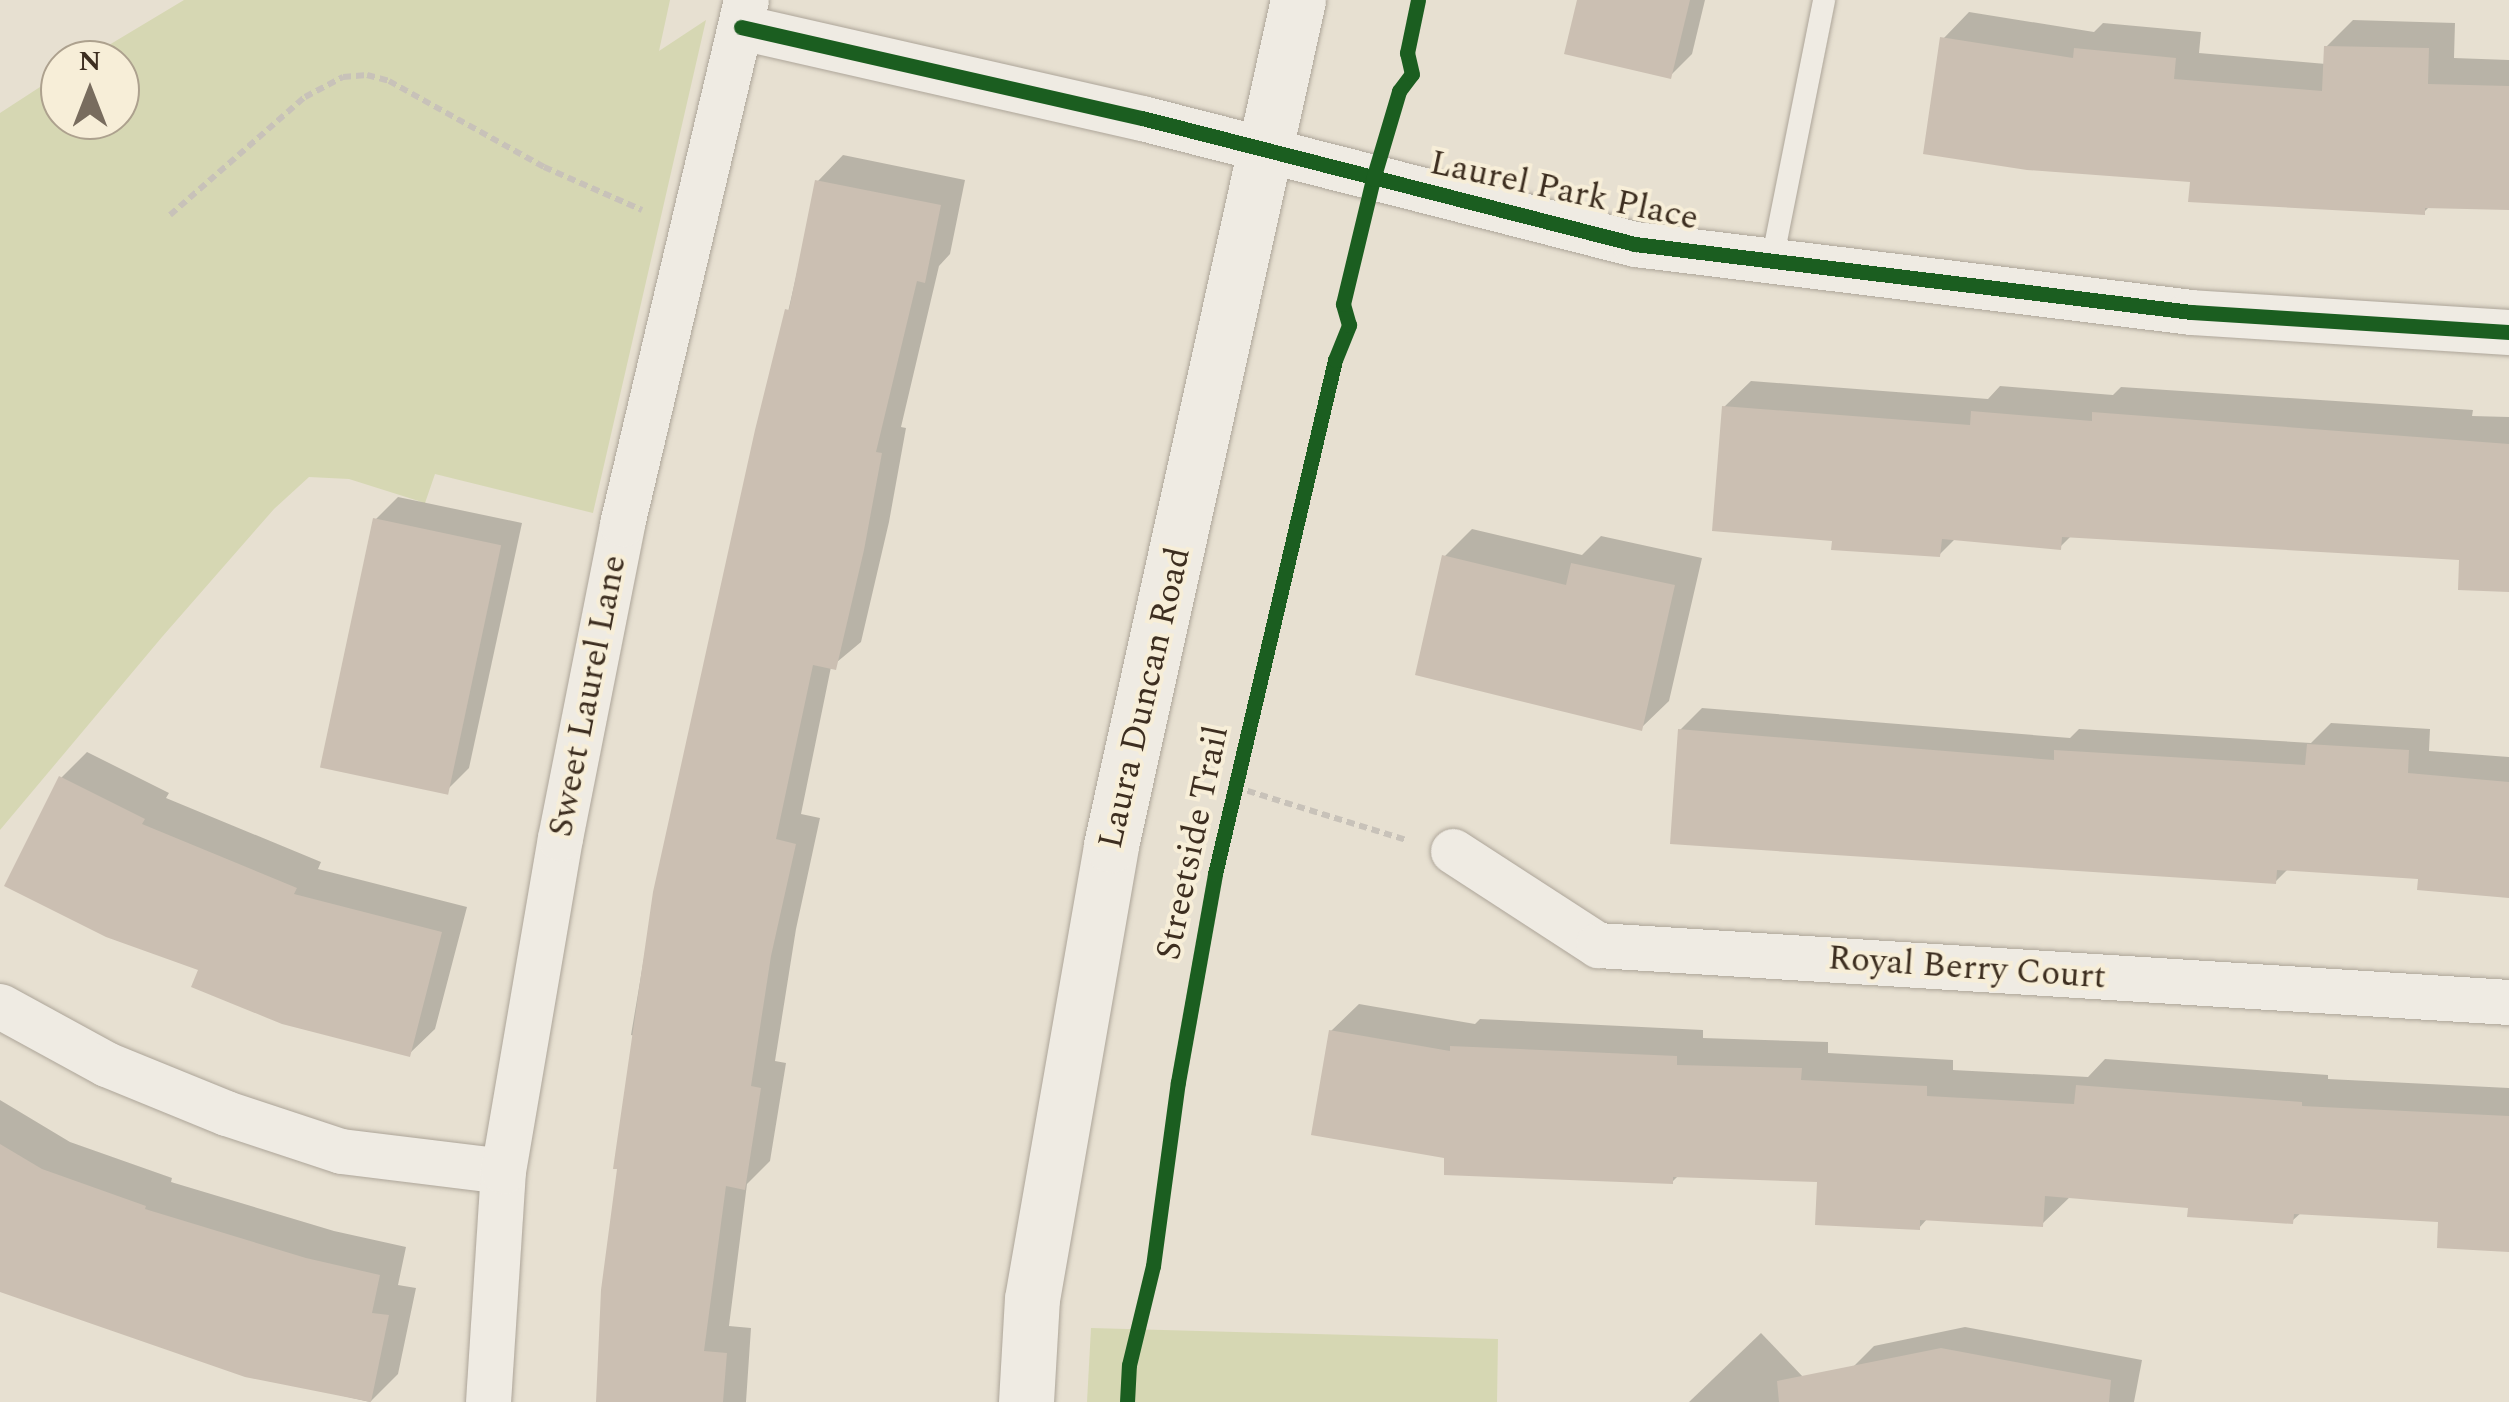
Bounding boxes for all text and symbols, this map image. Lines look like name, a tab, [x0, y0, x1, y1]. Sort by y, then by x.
north arrow	[40, 40, 140, 140]
text: N	[79, 40, 101, 83]
street label: Laurel Park Place	[1426, 142, 1702, 240]
street label: Laura Duncan Road	[1090, 543, 1200, 853]
street label: Sweet Laurel Lane	[540, 552, 636, 840]
street label: Streetside Trail	[1148, 722, 1238, 964]
street label: Royal Berry Court	[1827, 937, 2107, 999]

